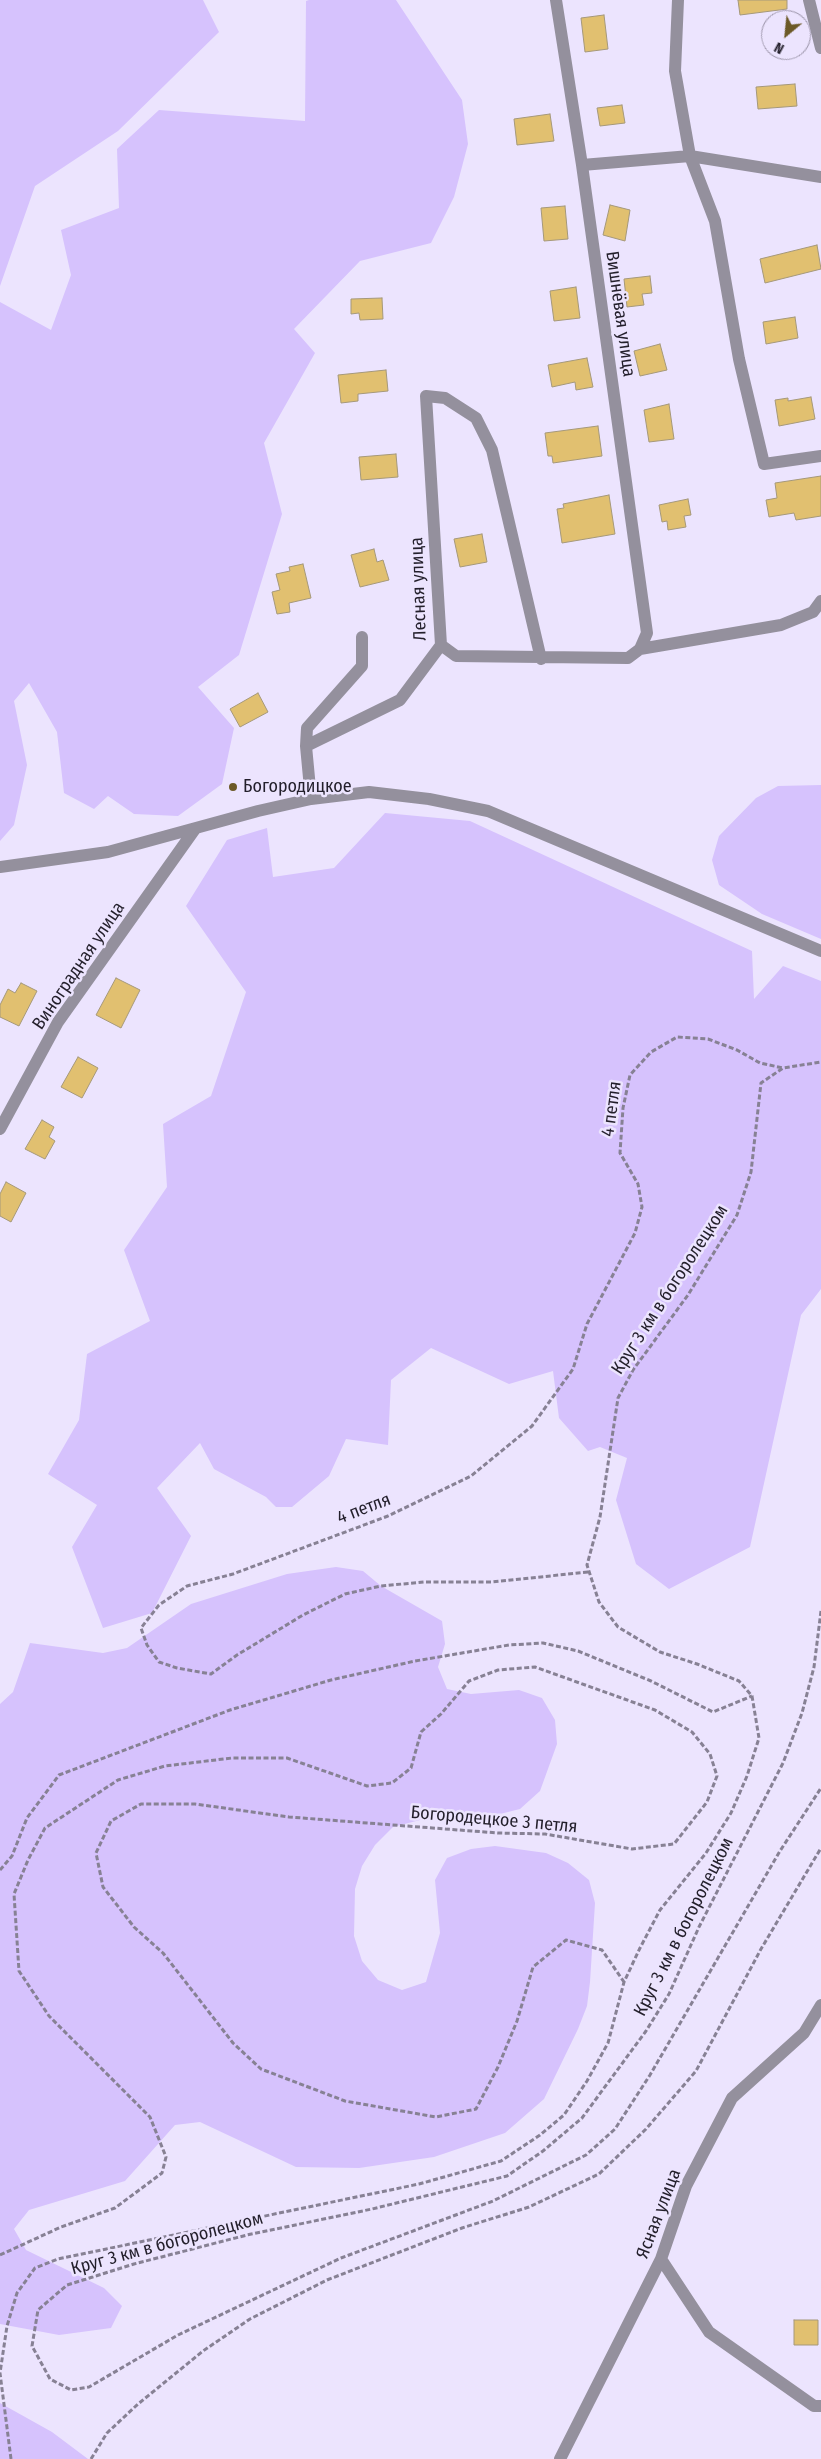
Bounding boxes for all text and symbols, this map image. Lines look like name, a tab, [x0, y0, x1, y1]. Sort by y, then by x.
north arrow	[761, 10, 811, 60]
text: N	[772, 38, 787, 57]
street label: Вишнёвая улица	[600, 250, 640, 378]
street label: Лесная улица	[406, 537, 432, 641]
place label: Богородицкое	[243, 776, 352, 798]
marker: Богородицкое	[227, 781, 239, 793]
street label: Виноградная улица	[28, 898, 130, 1034]
street label: 4 петля	[597, 1080, 627, 1138]
street label: Круг 3 км в богоролецком	[607, 1201, 733, 1379]
street label: 4 петля	[334, 1489, 394, 1529]
street label: Богородецкое 3 петля	[410, 1802, 578, 1838]
street label: Круг 3 км в богоролецком	[630, 1834, 738, 2020]
street label: Ясная улица	[632, 2166, 686, 2262]
street label: Круг 3 км в богоролецком	[69, 2208, 265, 2280]

